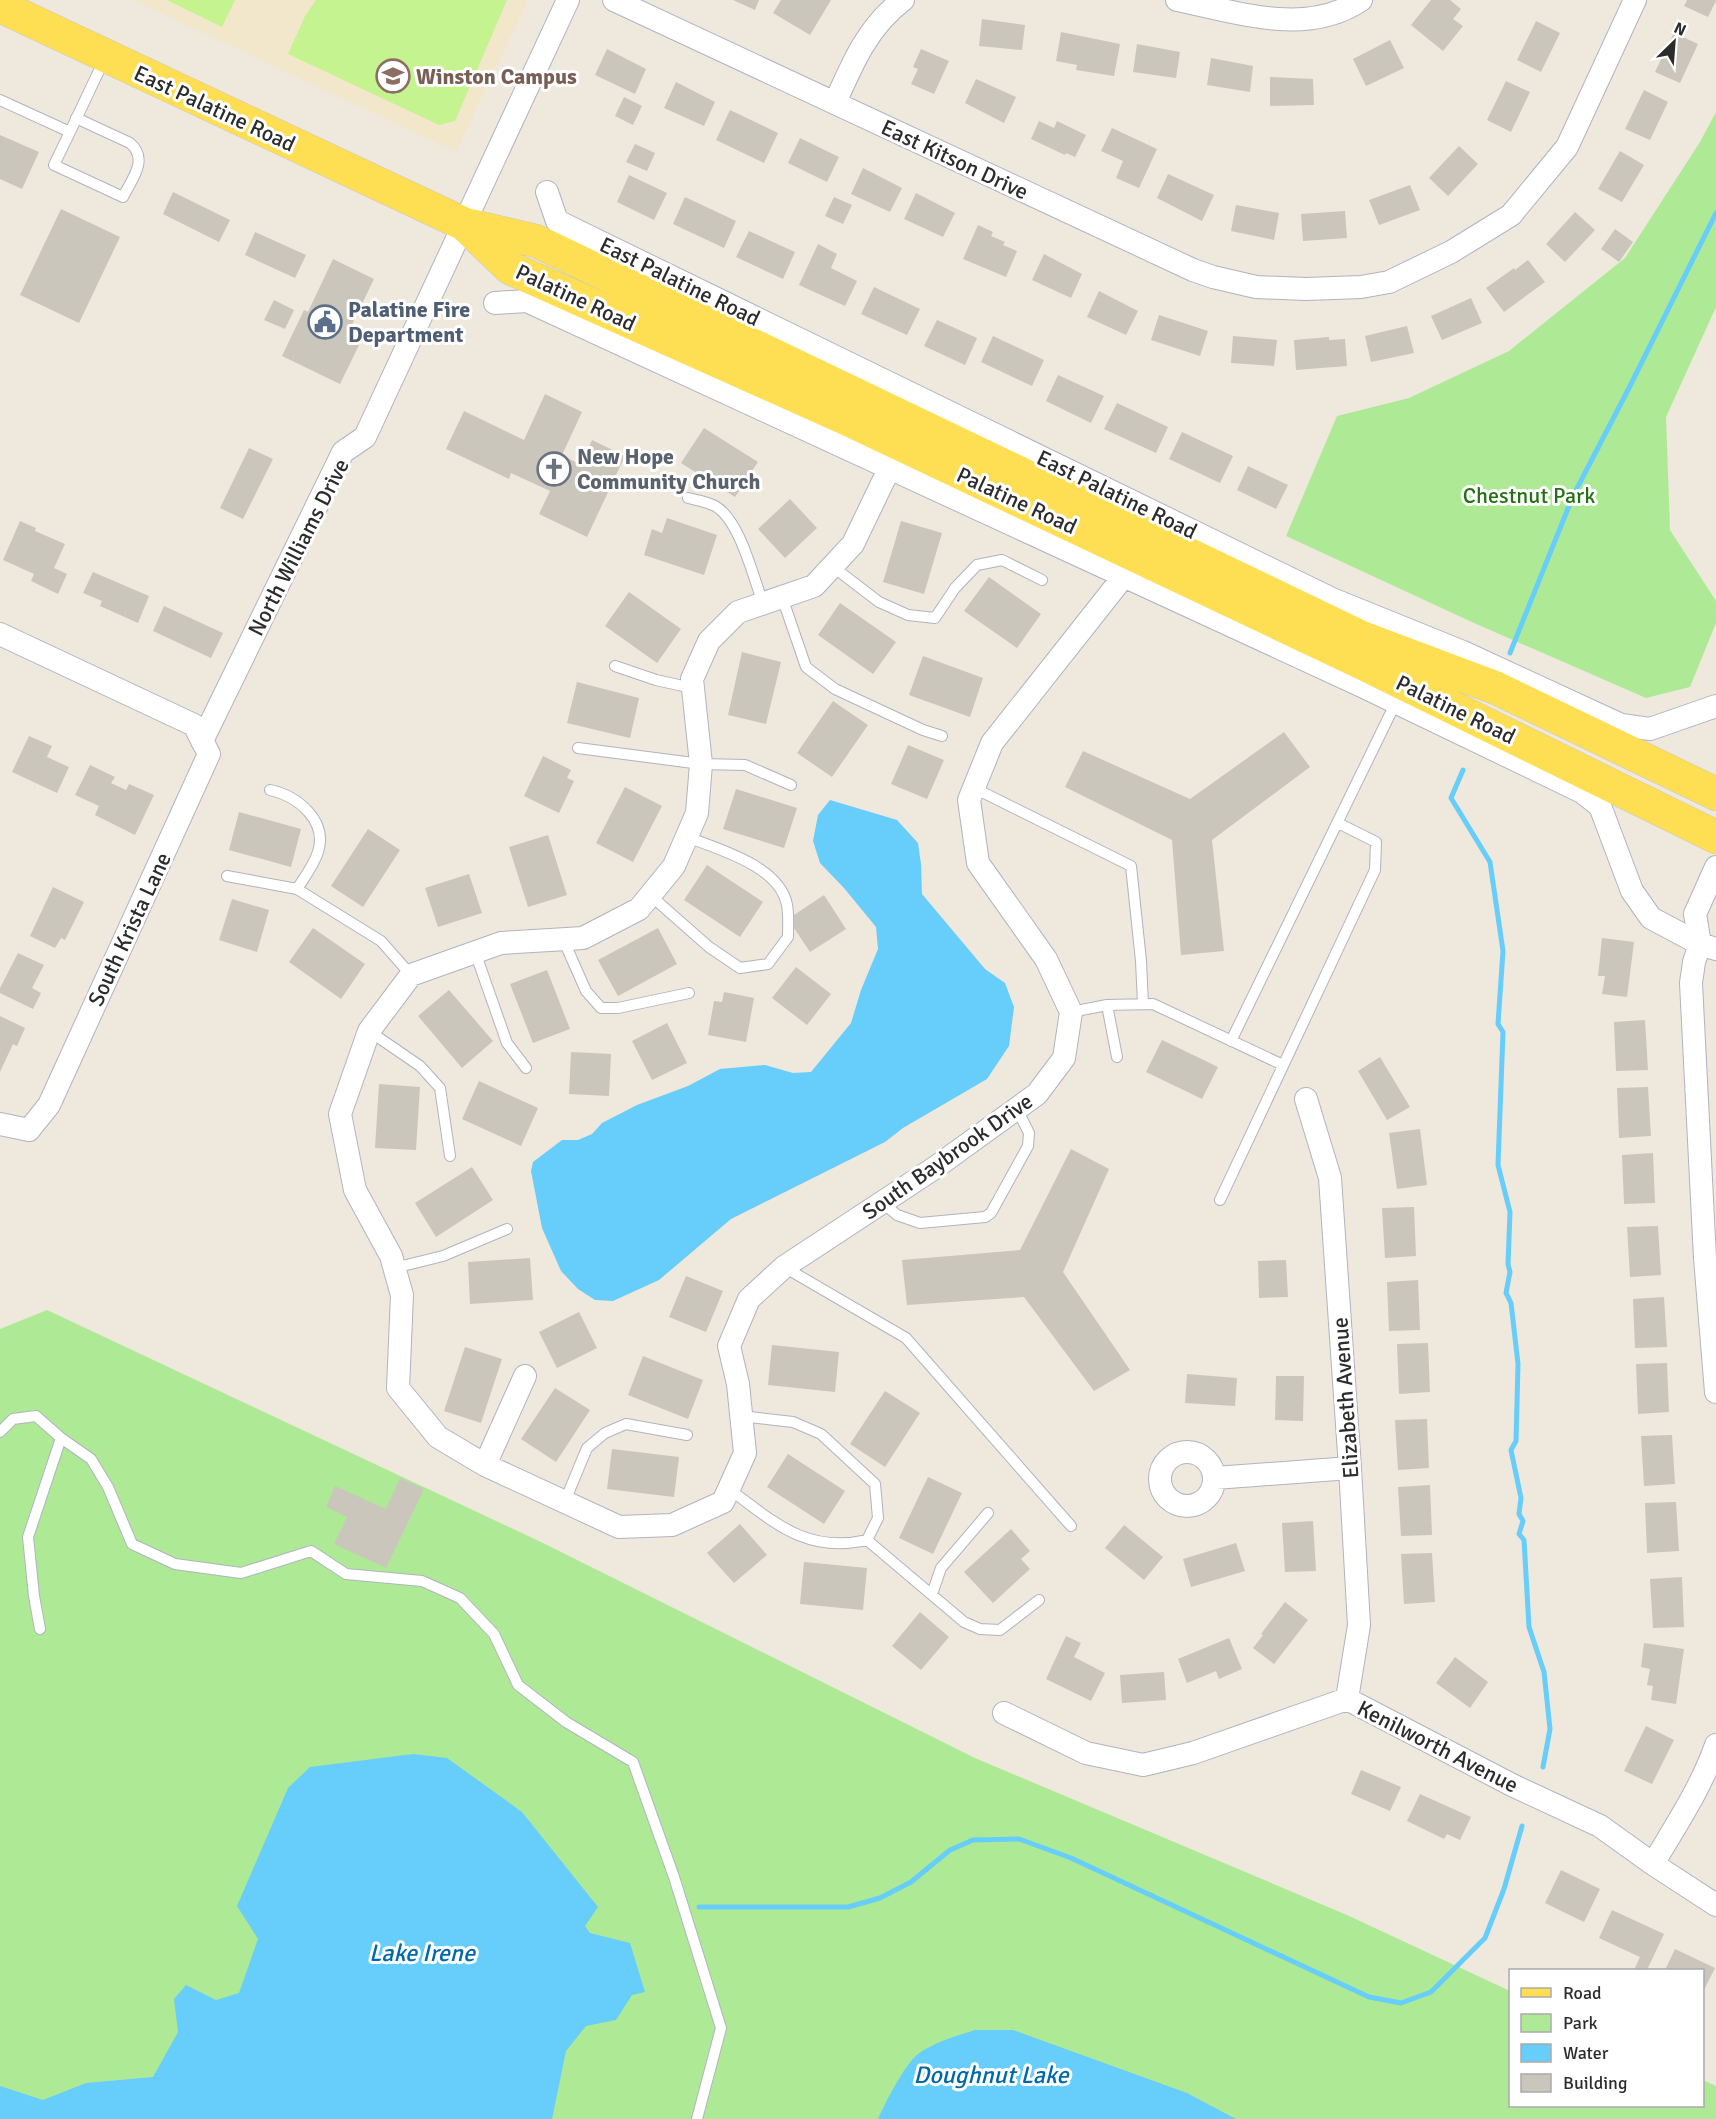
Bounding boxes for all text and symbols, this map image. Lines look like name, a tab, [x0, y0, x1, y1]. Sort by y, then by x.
north arrow	[1644, 12, 1704, 72]
text: N	[1671, 18, 1689, 41]
school or university icon: Winston Campus	[375, 58, 411, 94]
street label: East Palatine Road	[130, 59, 300, 158]
place label: Winston Campus	[416, 63, 577, 90]
street label: East Kitson Drive	[877, 114, 1033, 205]
street label: East Palatine Road	[595, 231, 764, 332]
street label: Palatine Road	[511, 258, 640, 337]
place label: Palatine Fire Department	[348, 296, 470, 348]
public building icon: Palatine Fire Department	[307, 304, 343, 340]
place label: New Hope Community Church	[577, 443, 760, 495]
street label: East Palatine Road	[1032, 444, 1201, 545]
church icon: New Hope Community Church	[536, 451, 572, 487]
street label: North Williams Drive	[242, 454, 355, 640]
street label: Palatine Road	[952, 461, 1081, 540]
park label: Chestnut Park	[1463, 482, 1595, 509]
street label: Palatine Road	[1392, 669, 1520, 750]
street label: South Krista Lane	[82, 848, 177, 1010]
street label: South Baybrook Drive	[857, 1087, 1038, 1225]
street label: Elizabeth Avenue	[1326, 1316, 1365, 1480]
street label: Kenilworth Avenue	[1353, 1694, 1523, 1799]
water label: Lake Irene	[369, 1938, 476, 1968]
legend	[1509, 1969, 1704, 2107]
text: Road	[1563, 1982, 1602, 2004]
text: Park	[1563, 2012, 1598, 2034]
text: Water	[1563, 2042, 1609, 2064]
water label: Doughnut Lake	[914, 2060, 1069, 2090]
text: Building	[1563, 2072, 1627, 2094]

